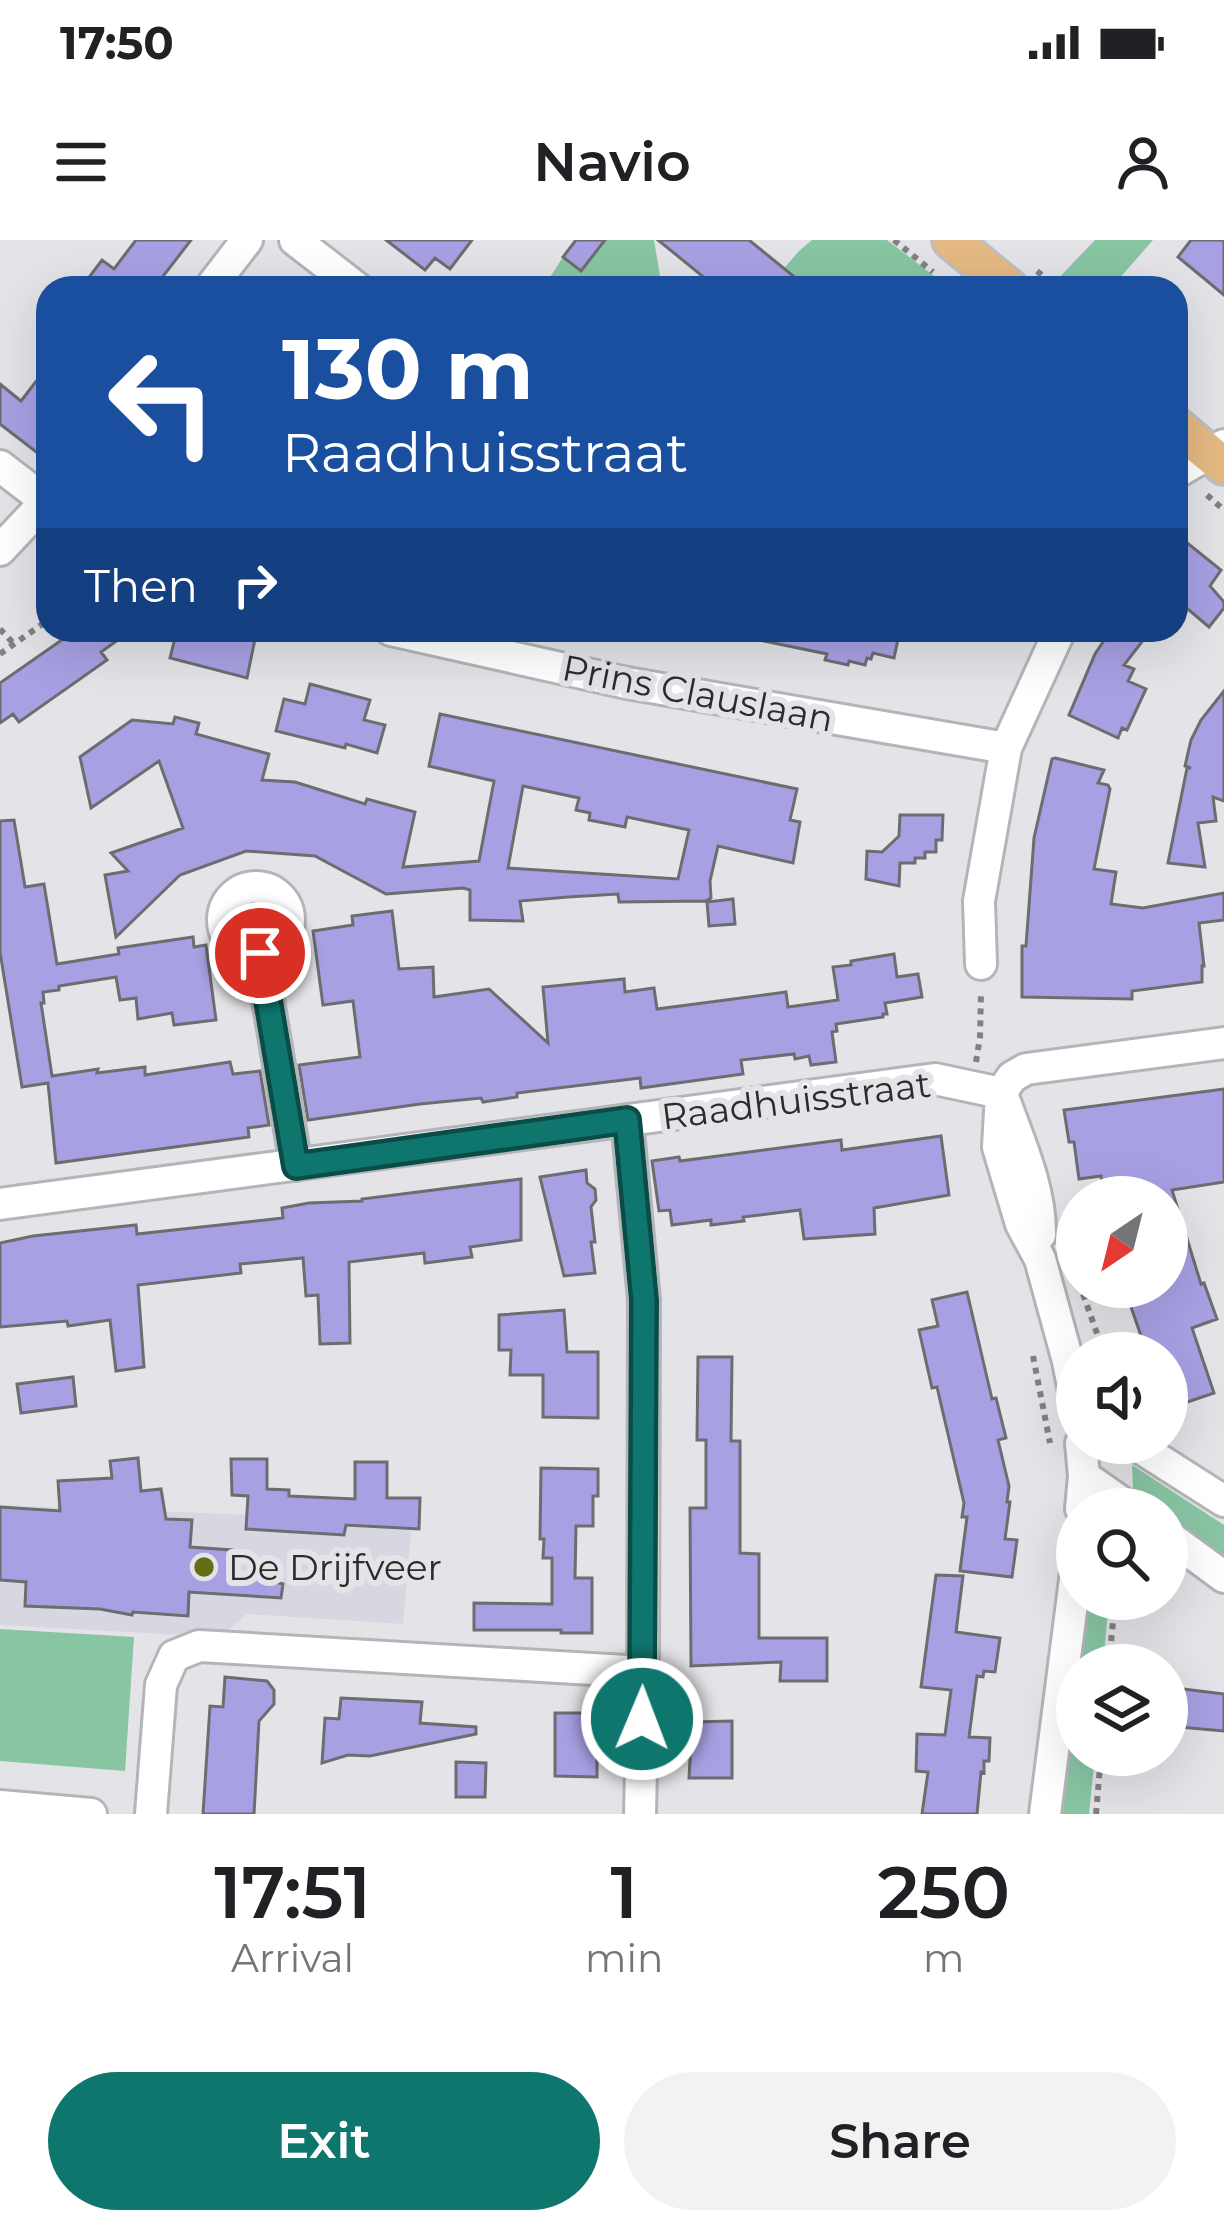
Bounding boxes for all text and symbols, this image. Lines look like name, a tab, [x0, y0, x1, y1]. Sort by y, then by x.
text: 17:50	[60, 15, 174, 70]
icon: menu	[48, 129, 114, 195]
text: Navio	[533, 129, 691, 195]
icon: person	[1110, 129, 1176, 195]
text: 130 m	[282, 318, 534, 420]
icon: left	[84, 324, 240, 480]
text: Raadhuisstraat	[282, 420, 688, 486]
icon: right	[222, 552, 288, 618]
text: Then	[84, 558, 198, 613]
street label: Prins Clauslaan	[559, 645, 837, 741]
pin	[209, 902, 311, 1004]
icon: arrive	[227, 920, 293, 986]
street label: Raadhuisstraat	[659, 1062, 933, 1138]
north arrow	[1056, 1176, 1188, 1308]
map controls	[1056, 1176, 1188, 1776]
button: sound	[1056, 1332, 1188, 1464]
button: search	[1056, 1488, 1188, 1620]
place label: De Drijfveer	[228, 1545, 442, 1589]
marker: De Drijfveer	[191, 1554, 217, 1580]
button: layers	[1056, 1644, 1188, 1776]
position arrow	[579, 1656, 705, 1782]
text: 17:51	[214, 1848, 371, 1936]
text: 1	[610, 1848, 638, 1936]
text: 250	[877, 1848, 1010, 1936]
text: Arrival	[231, 1934, 354, 1982]
text: min	[585, 1934, 663, 1982]
text: m	[923, 1934, 964, 1982]
button: Exit	[48, 2072, 600, 2210]
button: Share	[624, 2072, 1176, 2210]

